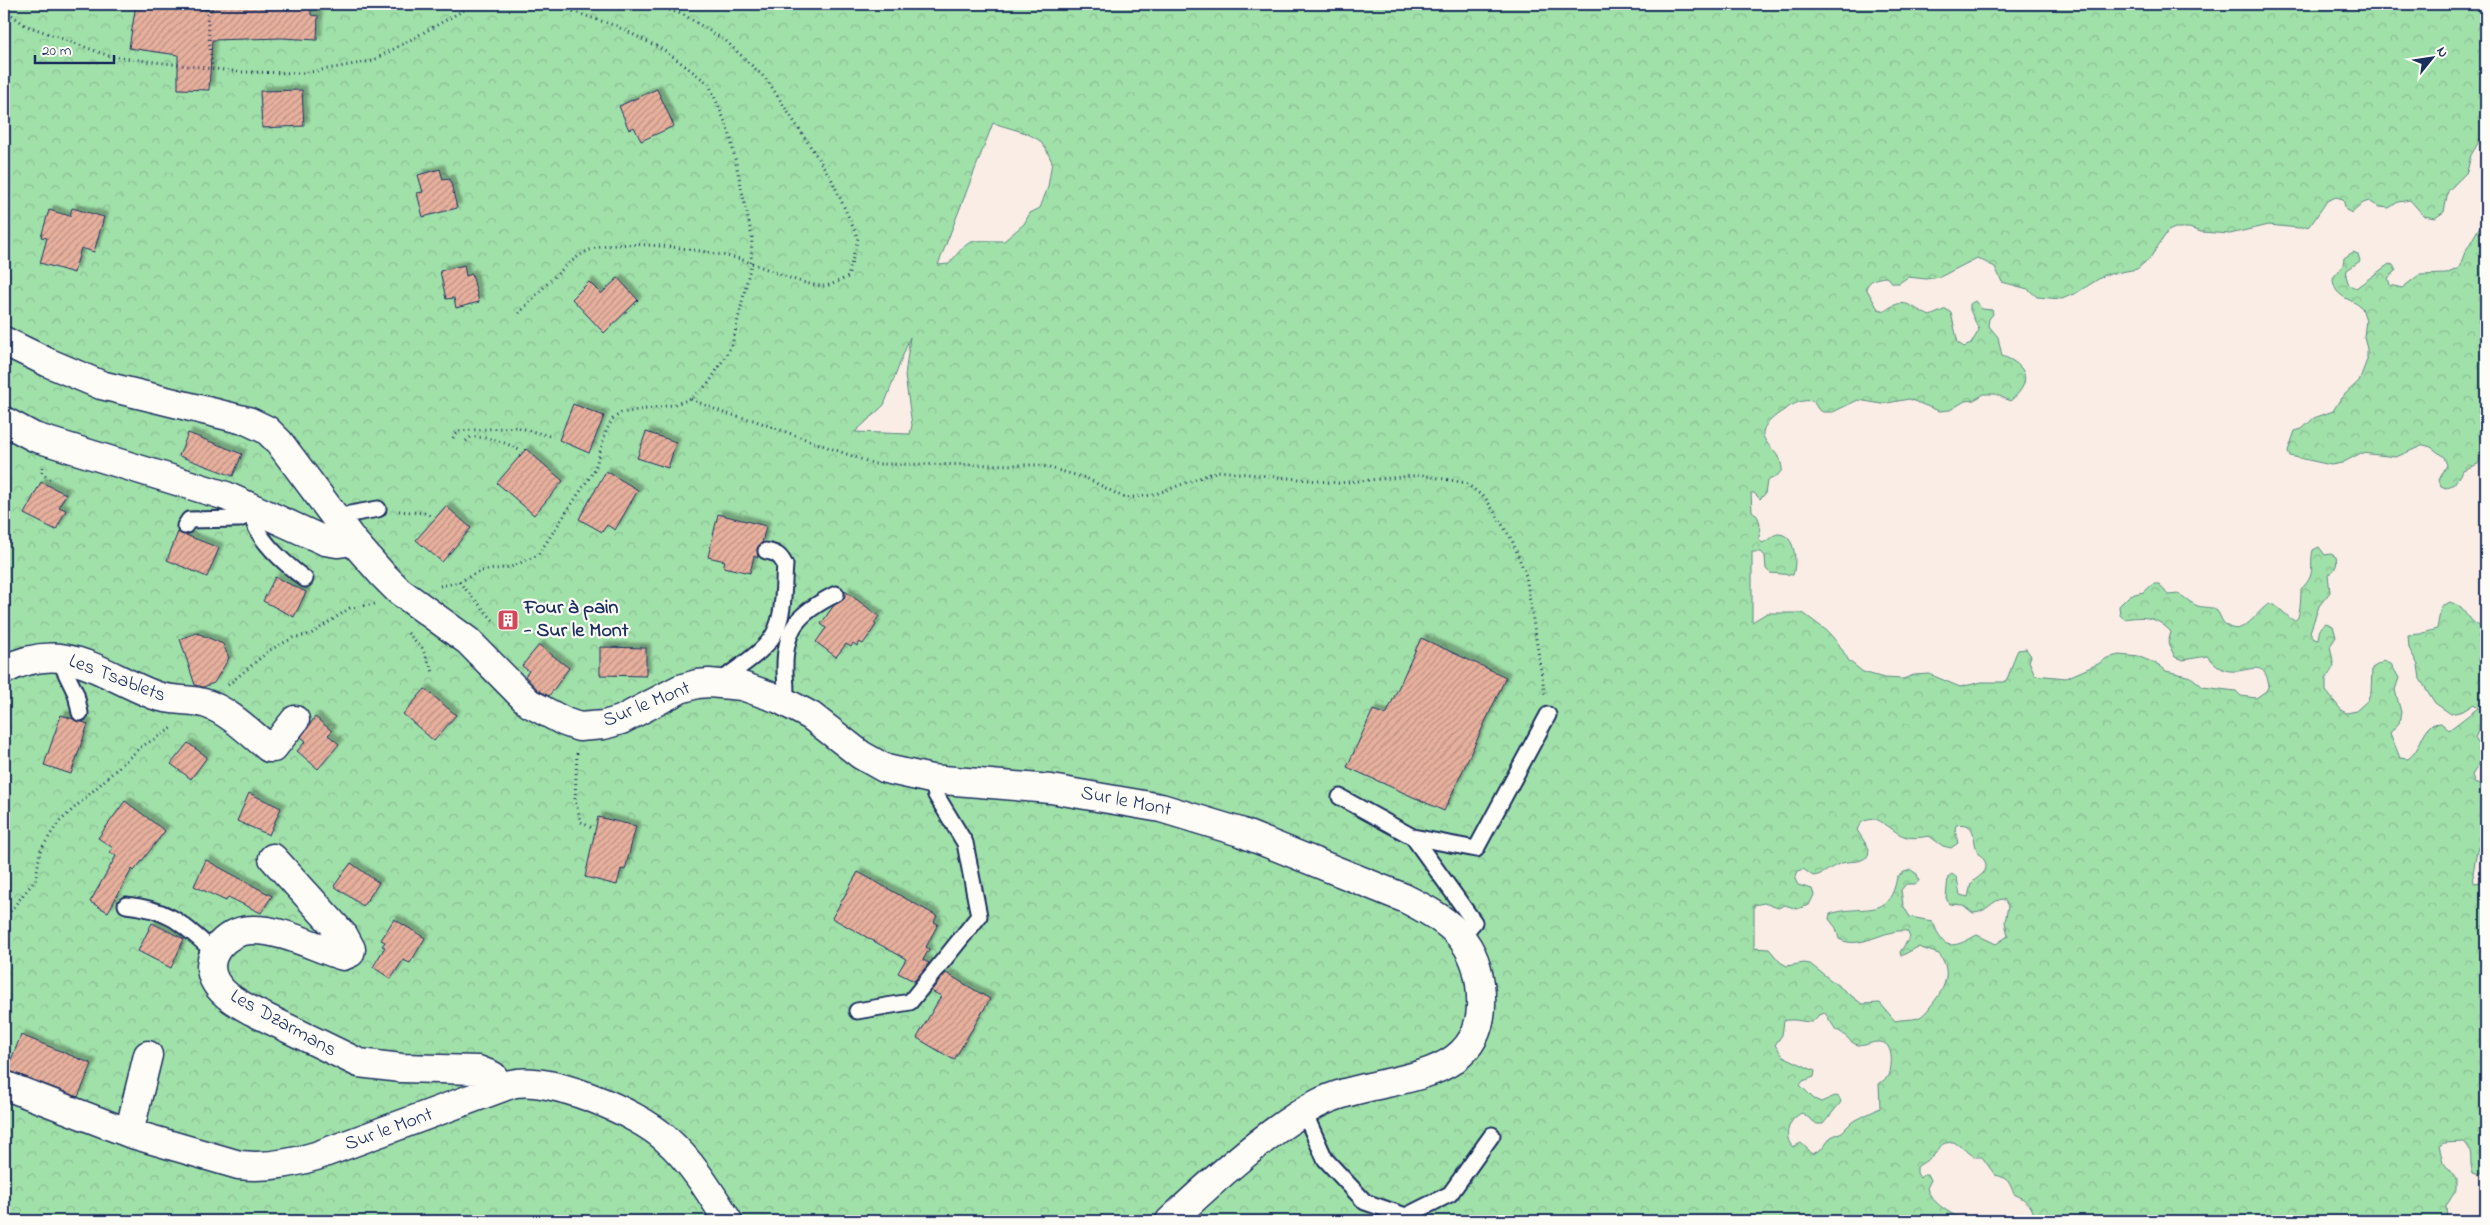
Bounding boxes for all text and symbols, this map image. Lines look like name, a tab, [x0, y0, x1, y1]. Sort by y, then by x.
scale bar	[35, 32, 114, 64]
north arrow	[2408, 32, 2458, 82]
text: 20 m	[42, 40, 72, 62]
text: N	[2431, 43, 2453, 62]
place label: Four à pain - Sur le Mont	[523, 594, 629, 646]
building icon: Four à pain - Sur le Mont	[496, 608, 520, 632]
street label: Les Tsablets	[64, 647, 170, 711]
street label: Sur le Mont	[599, 674, 695, 736]
street label: Sur le Mont	[1078, 779, 1174, 825]
street label: Les Dzarmans	[224, 983, 342, 1065]
street label: Sur le Mont	[341, 1101, 437, 1159]

